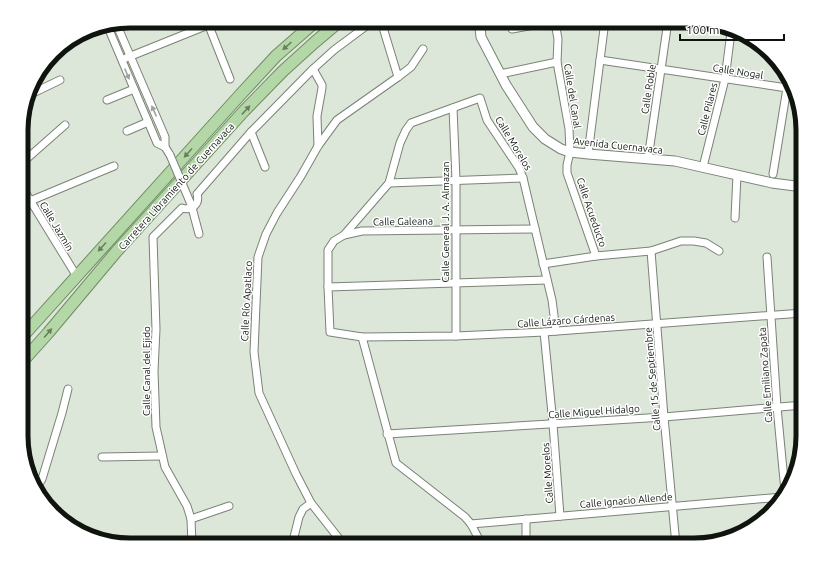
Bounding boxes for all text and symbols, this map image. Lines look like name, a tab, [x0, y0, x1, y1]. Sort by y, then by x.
scale bar	[680, 16, 784, 42]
text: 100 m	[686, 23, 719, 36]
one-way arrow	[282, 42, 292, 51]
street label: Calle Nogal	[712, 62, 764, 81]
street label: Calle del Canal	[562, 63, 583, 130]
street label: Calle Roble	[639, 63, 658, 115]
one-way arrow	[125, 68, 131, 80]
street label: Calle Pilares	[696, 82, 719, 137]
one-way arrow	[151, 105, 157, 116]
one-way arrow	[241, 105, 250, 115]
street label: Calle Morelos	[493, 114, 534, 172]
street label: Carretera Libramiento de Cuernavaca	[116, 121, 236, 252]
street label: Avenida Cuernavaca	[573, 135, 663, 156]
one-way arrow	[183, 148, 192, 158]
street label: Calle General J. A. Almazan	[440, 161, 451, 283]
street label: Calle Acueducto	[574, 176, 609, 248]
street label: Calle Jazmín	[37, 200, 76, 253]
street label: Calle Galeana	[373, 215, 433, 228]
one-way arrow	[98, 242, 107, 251]
street label: Calle Río Apatlaco	[239, 260, 254, 342]
street label: Calle Lázaro Cárdenas	[517, 312, 615, 329]
street label: Calle Canal del Ejido	[141, 326, 152, 416]
street label: Calle 15 de Septiembre	[642, 327, 663, 431]
street label: Calle Emiliano Zapata	[757, 327, 774, 423]
one-way arrow	[44, 328, 53, 338]
street label: Calle Miguel Hidalgo	[548, 403, 640, 420]
street label: Calle Morelos	[540, 442, 555, 504]
street label: Calle Ignacio Allende	[579, 491, 673, 510]

